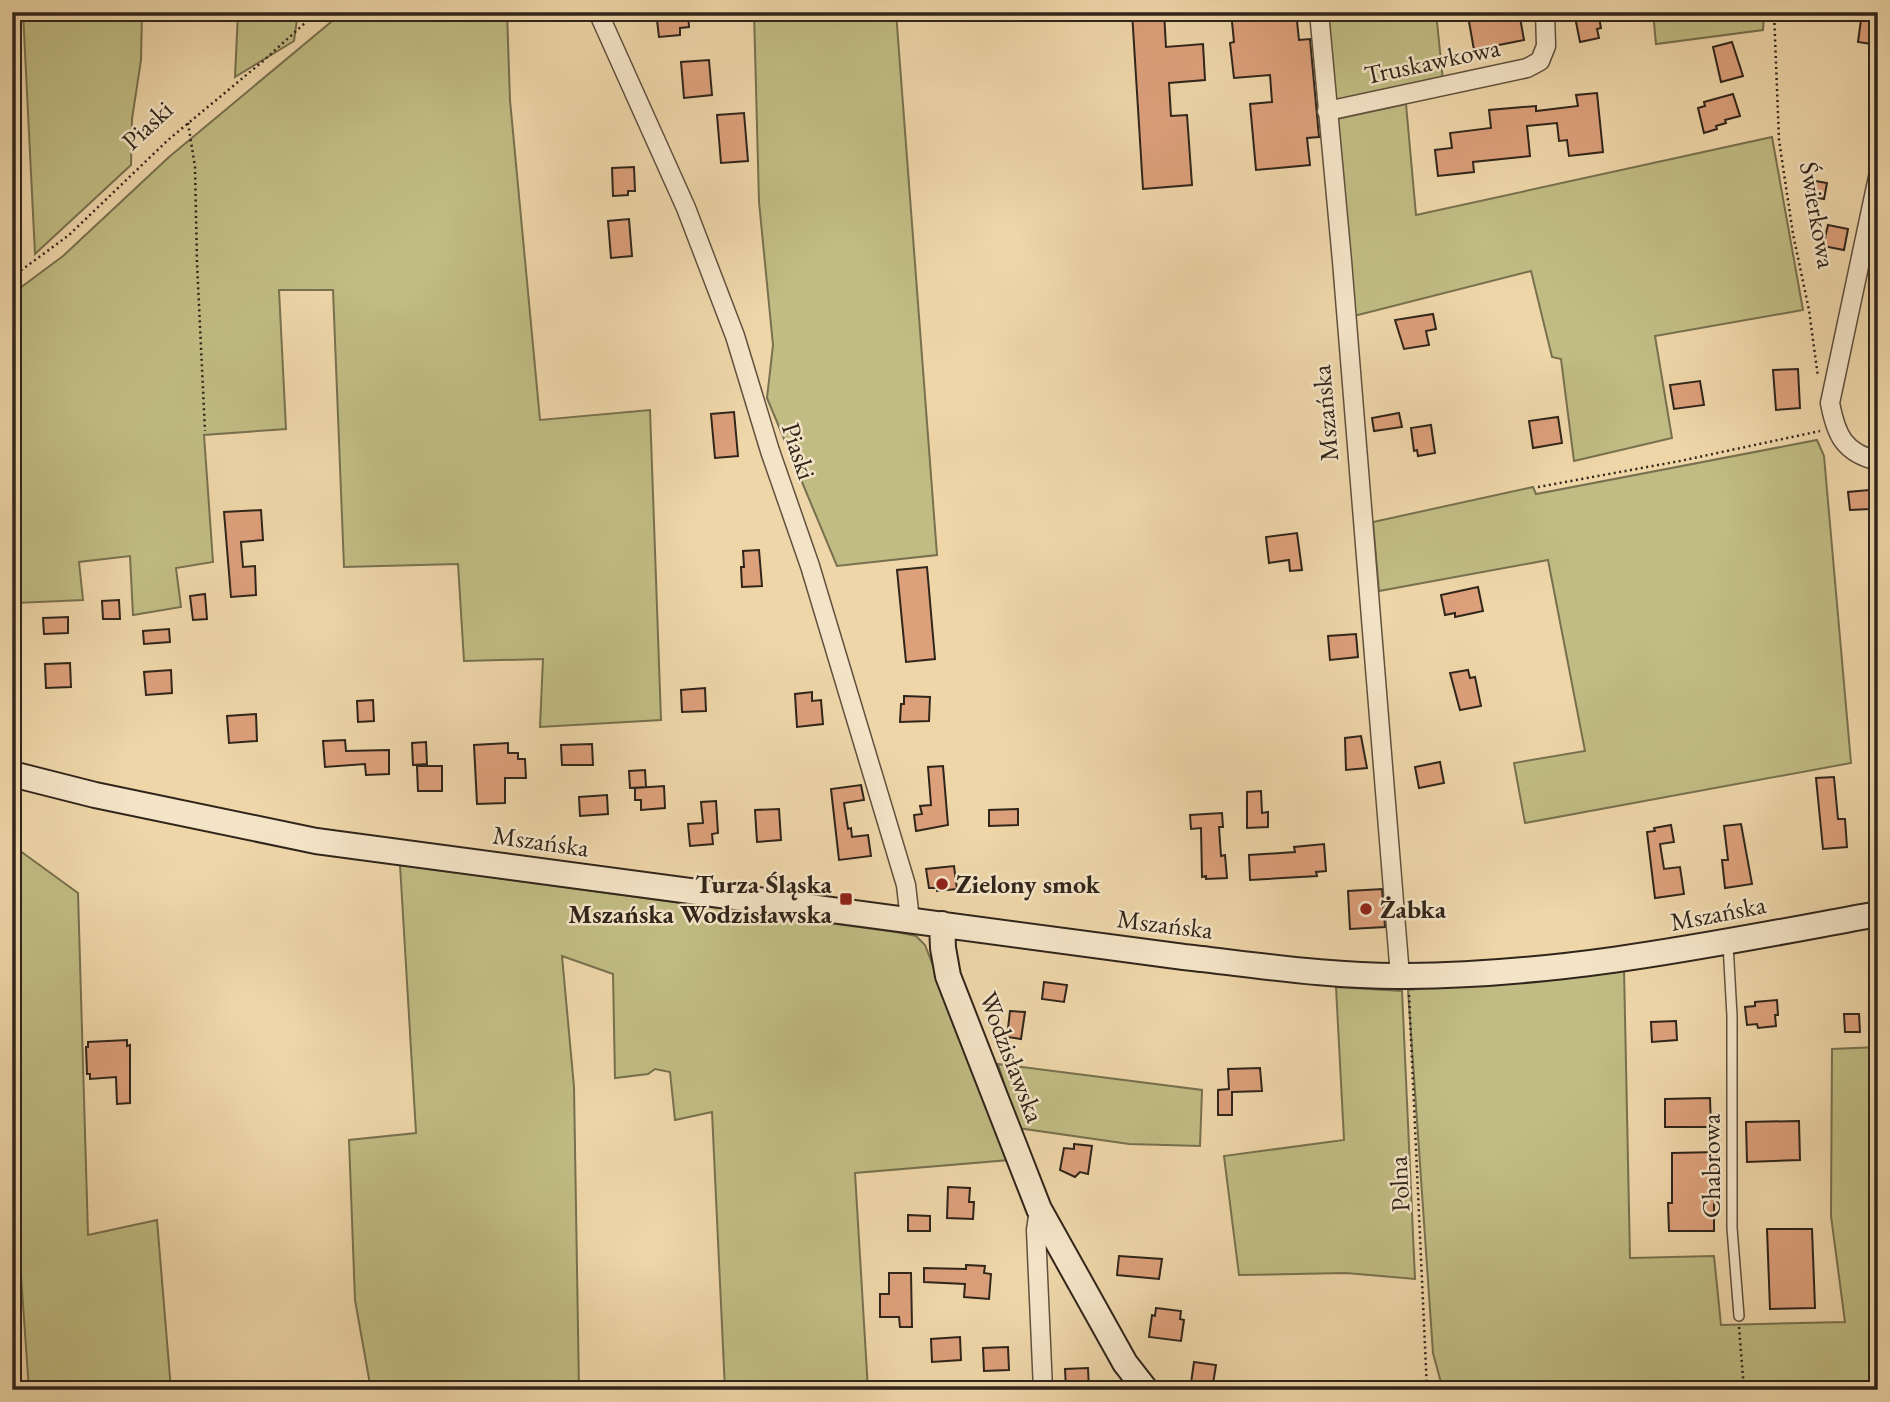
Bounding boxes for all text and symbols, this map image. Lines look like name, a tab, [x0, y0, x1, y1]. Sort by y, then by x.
street label: Truskawkowa	[1361, 30, 1504, 92]
street label: Piaski	[114, 93, 180, 157]
street label: Świerkowa	[1792, 159, 1844, 272]
street label: Mszańska	[1304, 363, 1346, 463]
street label: Piaski	[774, 418, 824, 484]
street label: Mszańska	[491, 817, 592, 865]
place label: Turza Śląska Mszańska Wodzisławska	[568, 867, 833, 931]
place label: Zielony smok	[956, 867, 1101, 901]
marker: Zielony smok	[934, 876, 950, 892]
street label: Mszańska	[1667, 887, 1769, 939]
marker: Turza Śląska Mszańska Wodzisławska	[838, 891, 854, 907]
place label: Żabka	[1380, 892, 1447, 926]
street label: Mszańska	[1115, 901, 1216, 947]
marker: Żabka	[1358, 901, 1374, 917]
street label: Wodzisławska	[971, 987, 1053, 1128]
street label: Chabrowa	[1694, 1113, 1728, 1218]
street label: Polna	[1381, 1155, 1417, 1213]

